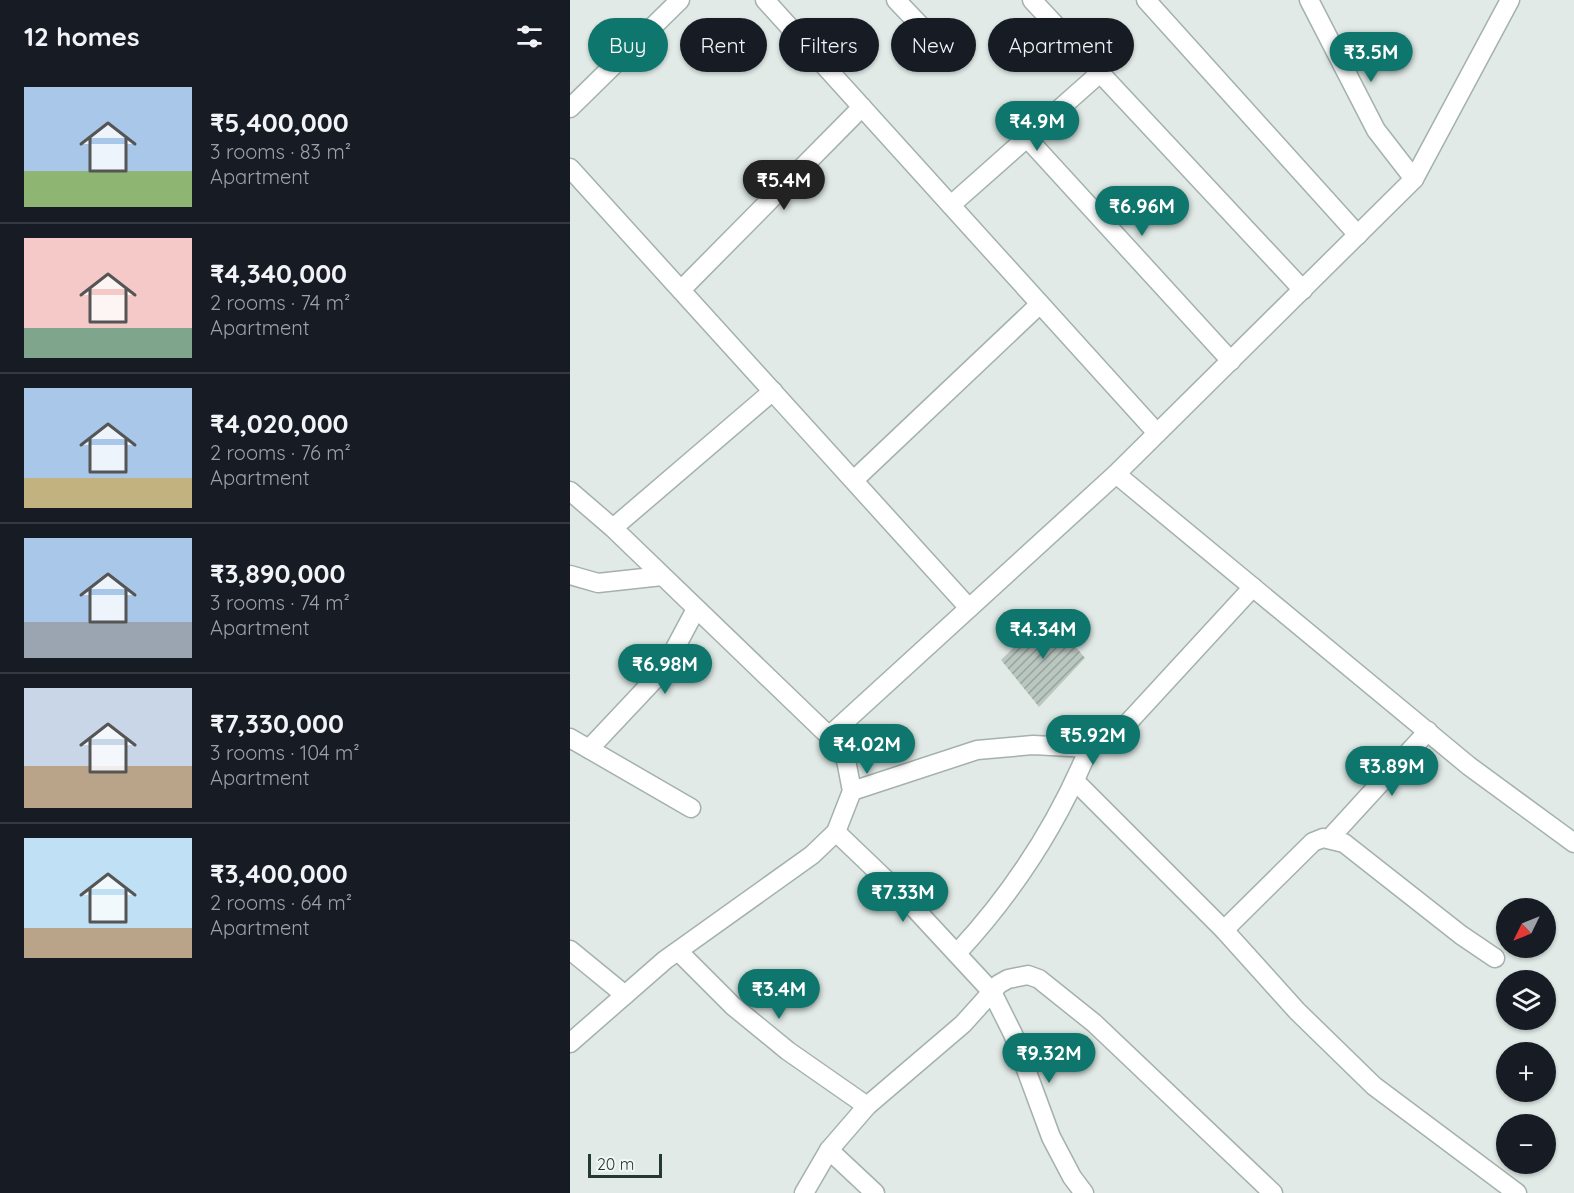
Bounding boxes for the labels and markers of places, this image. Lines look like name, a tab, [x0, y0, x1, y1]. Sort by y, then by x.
pin: ₹3.5M	[1329, 32, 1413, 83]
pin: ₹4.9M	[995, 101, 1079, 152]
pin: ₹5.4M	[742, 160, 826, 211]
pin: ₹6.96M	[1093, 186, 1191, 237]
pin: ₹4.34M	[994, 609, 1092, 660]
pin: ₹6.98M	[616, 644, 714, 695]
pin: ₹5.92M	[1044, 715, 1142, 766]
pin: ₹4.02M	[818, 724, 916, 775]
pin: ₹3.89M	[1343, 746, 1441, 797]
pin: ₹7.33M	[854, 872, 952, 923]
pin: ₹3.4M	[737, 969, 821, 1020]
pin: ₹9.32M	[1000, 1033, 1098, 1084]

